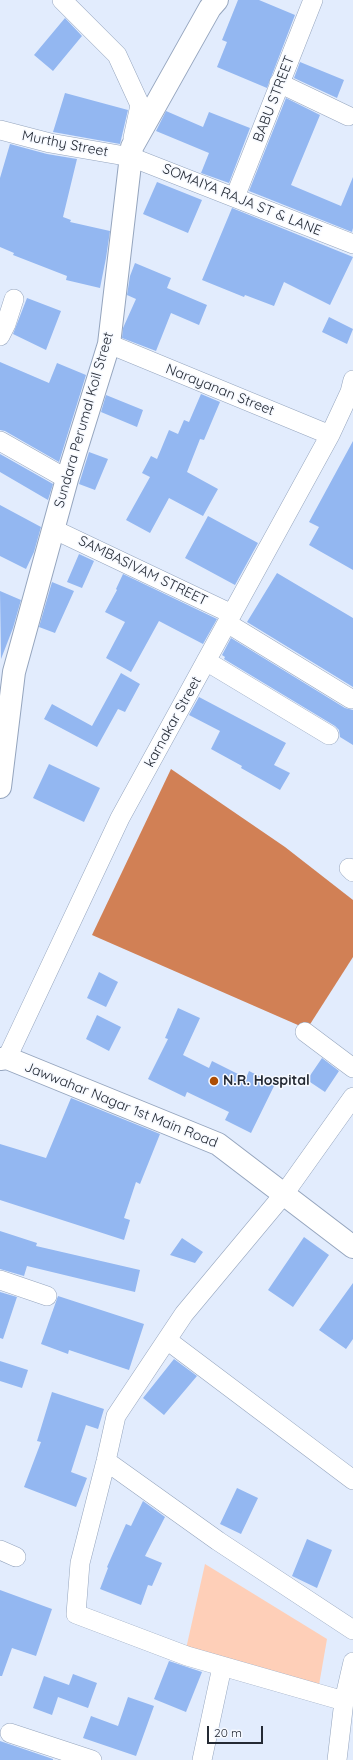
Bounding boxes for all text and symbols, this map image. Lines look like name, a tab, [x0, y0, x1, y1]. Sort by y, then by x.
street label: BABU STREET	[250, 53, 298, 145]
street label: Murthy Street	[20, 127, 110, 161]
street label: SOMAIYA RAJA ST & LANE	[160, 160, 324, 240]
street label: Sundara Perumal Koil Street	[51, 330, 117, 510]
street label: Narayanan Street	[163, 361, 277, 419]
street label: SAMBASIVAM STREET	[76, 532, 210, 610]
street label: karnakar Street	[141, 674, 205, 770]
street label: Jawwahar Nagar 1st Main Road	[22, 1058, 220, 1152]
place label: N.R. Hospital	[223, 1073, 310, 1089]
marker: N.R. Hospital	[208, 1075, 220, 1087]
scale bar	[209, 1718, 265, 1744]
text: 20 m	[214, 1725, 242, 1740]

